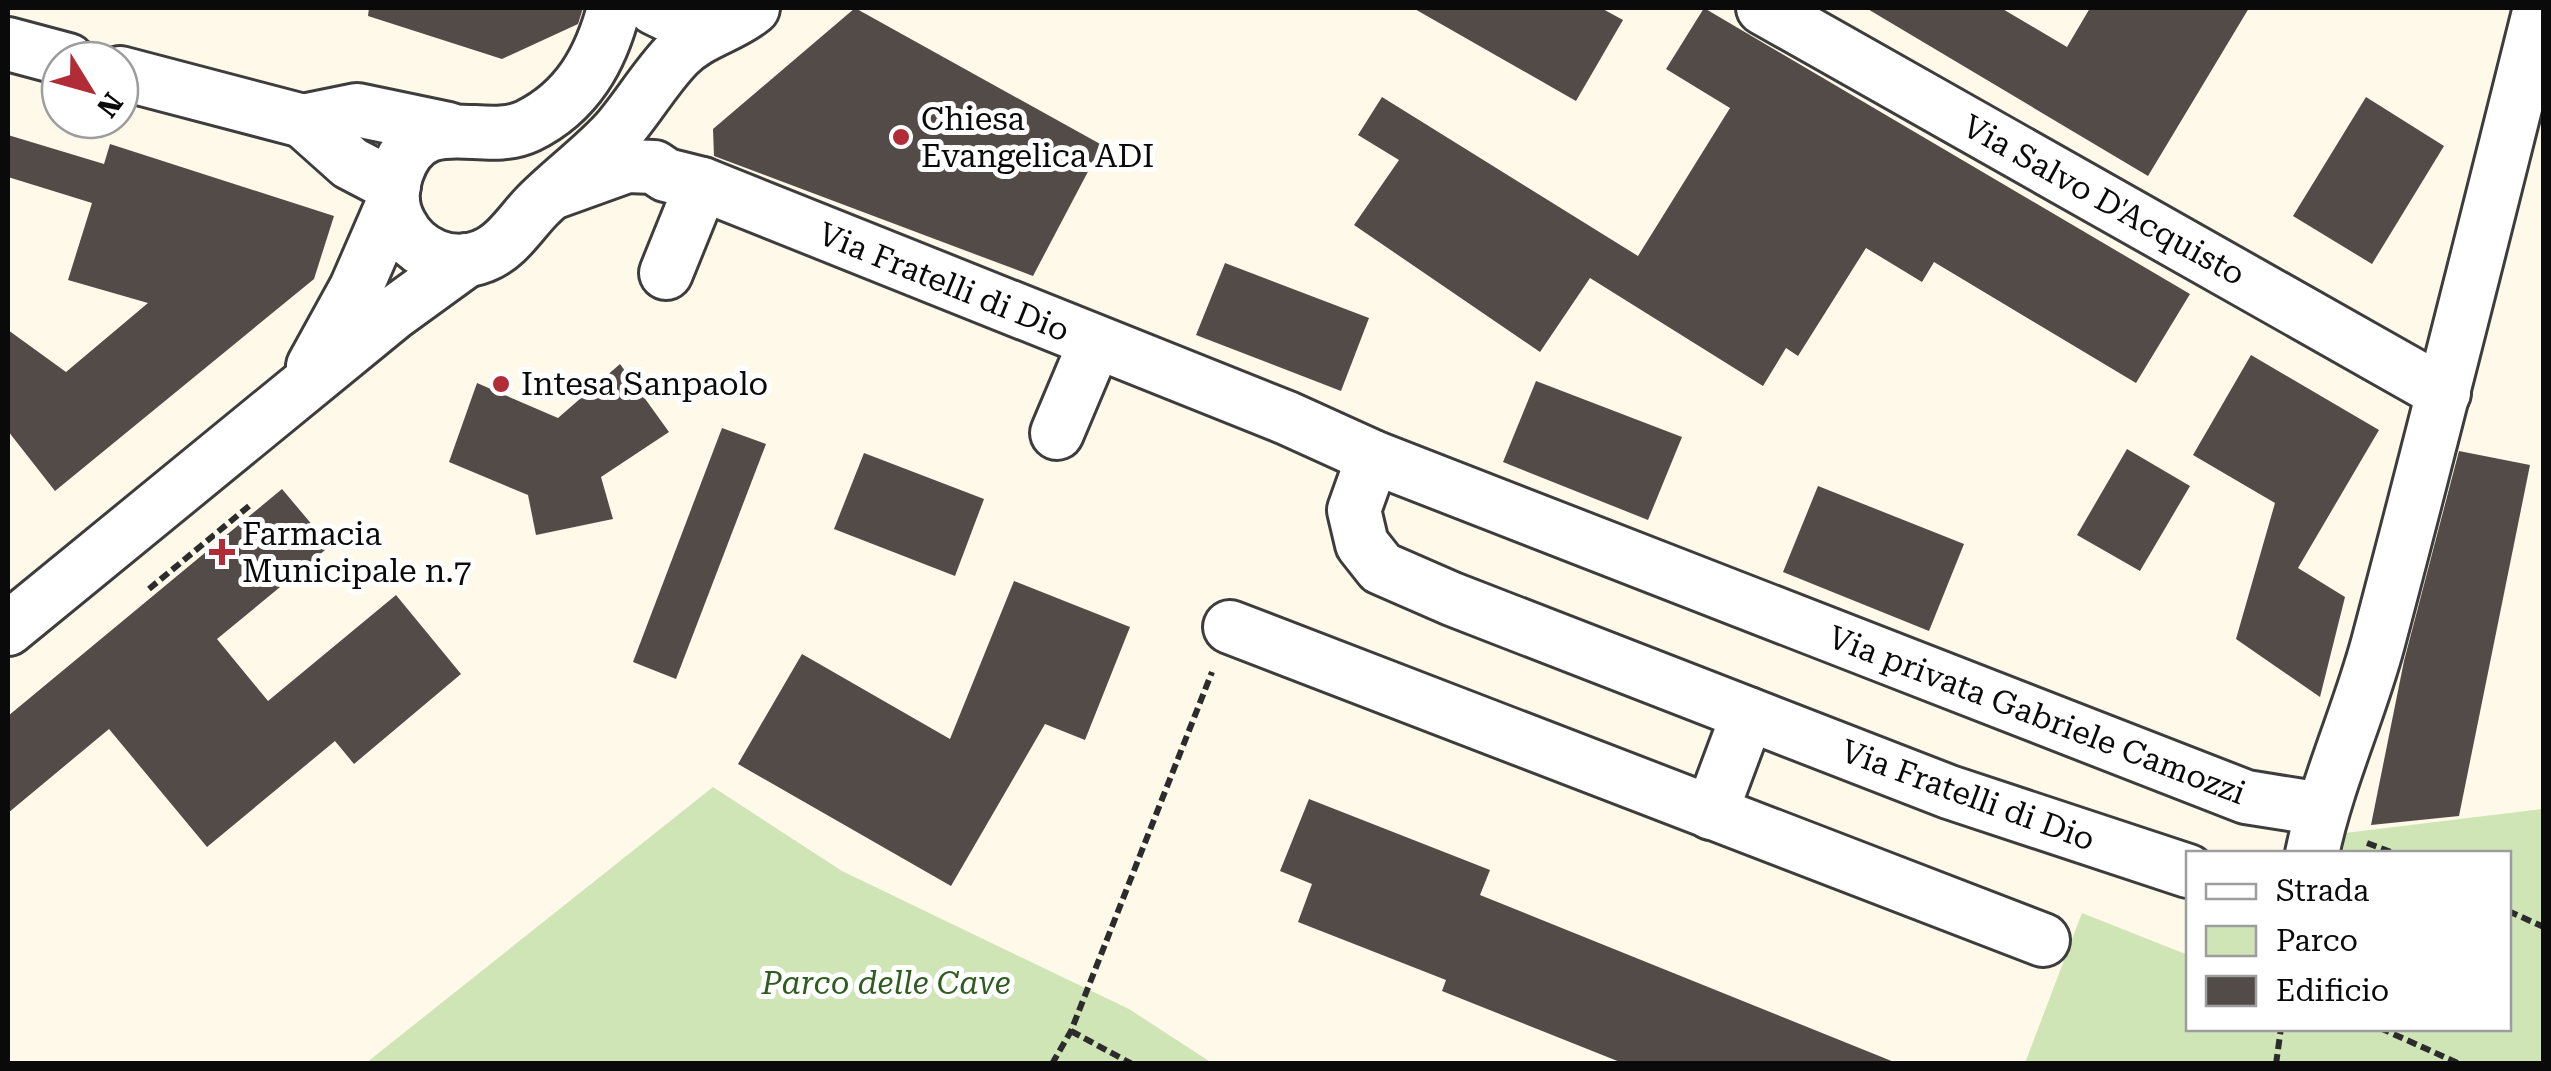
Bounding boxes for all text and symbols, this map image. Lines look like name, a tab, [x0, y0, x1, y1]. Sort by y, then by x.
north arrow	[40, 40, 140, 140]
text: N	[90, 86, 129, 123]
place label: Chiesa Evangelica ADI	[921, 100, 1154, 175]
street label: Via Salvo D'Acquisto	[1956, 107, 2252, 293]
marker: Chiesa Evangelica ADI	[890, 126, 912, 148]
street label: Via Fratelli di Dio	[813, 214, 1075, 350]
place label: Intesa Sanpaolo	[521, 365, 768, 403]
marker: Intesa Sanpaolo	[490, 373, 512, 395]
place label: Farmacia Municipale n.7	[242, 515, 472, 590]
marker: Farmacia Municipale n.7	[211, 541, 233, 563]
street label: Via privata Gabriele Camozzi	[1823, 618, 2251, 812]
street label: Via Fratelli di Dio	[1836, 731, 2100, 859]
legend	[2186, 851, 2511, 1031]
text: Strada	[2276, 873, 2369, 908]
text: Parco	[2276, 923, 2358, 958]
park label: Parco delle Cave	[760, 964, 1011, 1002]
text: Edificio	[2276, 973, 2389, 1008]

